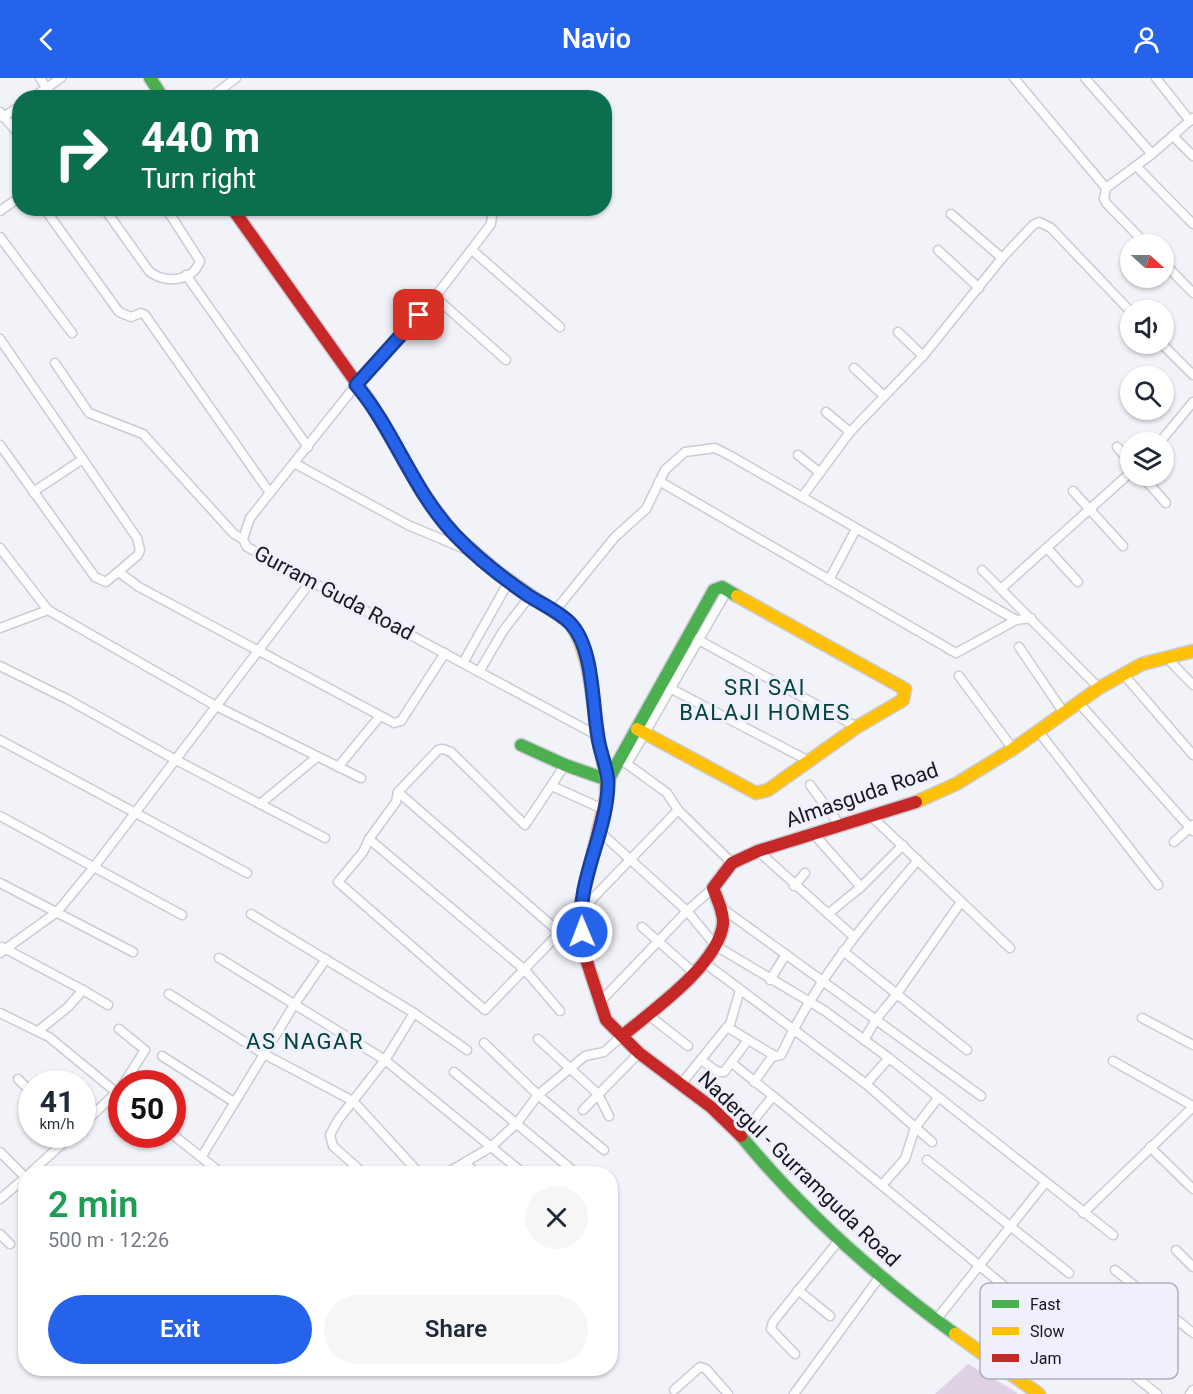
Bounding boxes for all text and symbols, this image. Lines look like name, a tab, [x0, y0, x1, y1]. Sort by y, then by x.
icon: back	[30, 23, 63, 56]
text: Navio	[562, 23, 631, 55]
icon: person	[1130, 23, 1163, 56]
text: 440 m	[141, 113, 260, 162]
icon: right	[42, 114, 120, 192]
text: Turn right	[141, 163, 256, 195]
north arrow	[1120, 234, 1174, 288]
map controls	[1120, 234, 1174, 486]
pin	[393, 289, 444, 340]
icon: arrive	[402, 298, 435, 331]
button: sound	[1120, 300, 1174, 354]
button: search	[1120, 366, 1174, 420]
button: layers	[1120, 432, 1174, 486]
street label: Gurram Guda Road	[250, 541, 418, 645]
district label: SRI SAI BALAJI HOMES	[679, 675, 851, 725]
street label: Almasguda Road	[783, 758, 941, 832]
position arrow	[550, 900, 614, 964]
district label: AS NAGAR	[246, 1029, 364, 1054]
street label: Nadergul - Gurramguda Road	[693, 1066, 905, 1272]
speed limit sign: 50	[108, 1070, 186, 1148]
text: 41	[40, 1084, 74, 1119]
text: km/h	[39, 1115, 75, 1133]
text: 2 min	[48, 1184, 138, 1226]
button: close	[525, 1186, 588, 1249]
text: 500 m · 12:26	[48, 1228, 169, 1252]
legend	[980, 1283, 1178, 1379]
button: Exit	[48, 1295, 312, 1364]
button: Share	[324, 1295, 588, 1364]
text: Fast	[1030, 1295, 1061, 1314]
text: Slow	[1030, 1322, 1065, 1341]
text: Jam	[1030, 1349, 1062, 1368]

